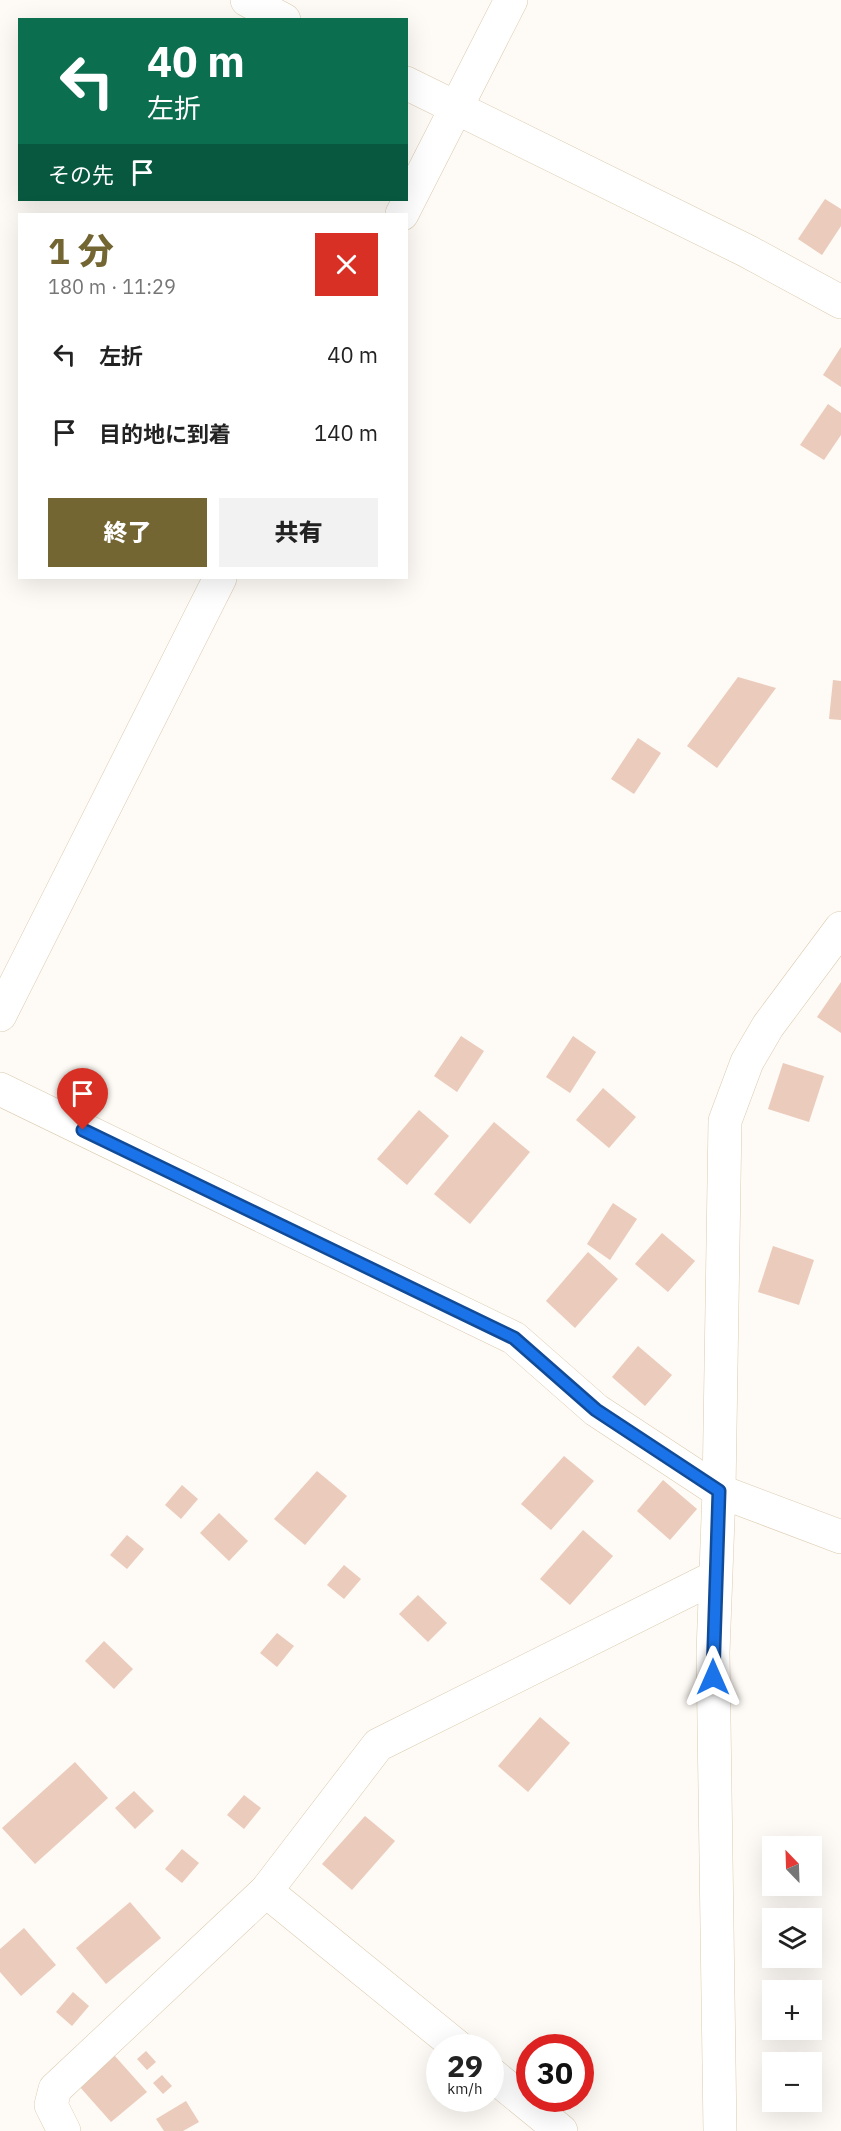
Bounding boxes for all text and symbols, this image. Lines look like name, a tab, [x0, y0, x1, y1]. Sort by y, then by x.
text: 40 m	[147, 34, 245, 89]
icon: left	[48, 42, 126, 120]
text: 左折	[147, 90, 201, 125]
icon: arrive	[126, 156, 159, 189]
text: その先	[48, 160, 114, 189]
text: 1 分	[48, 227, 114, 274]
button: close	[315, 233, 378, 296]
text: 180 m · 11:29	[48, 273, 176, 300]
icon: left	[48, 338, 81, 371]
text: 40 m	[327, 340, 378, 369]
text: 左折	[99, 341, 143, 370]
icon: arrive	[48, 416, 81, 449]
text: 140 m	[314, 418, 378, 447]
text: 目的地に到着	[99, 419, 231, 448]
button: 終了	[48, 498, 207, 567]
button: 共有	[219, 498, 378, 567]
pin	[57, 1068, 108, 1130]
icon: arrive	[66, 1077, 99, 1110]
position arrow	[681, 1645, 745, 1709]
north arrow	[762, 1836, 822, 1896]
map controls	[762, 1836, 822, 2112]
button: layers	[762, 1908, 822, 1968]
button: +	[762, 1980, 822, 2040]
speed limit sign: 30	[516, 2034, 594, 2112]
text: 29	[447, 2046, 483, 2085]
button: −	[762, 2052, 822, 2112]
text: km/h	[447, 2079, 483, 2098]

